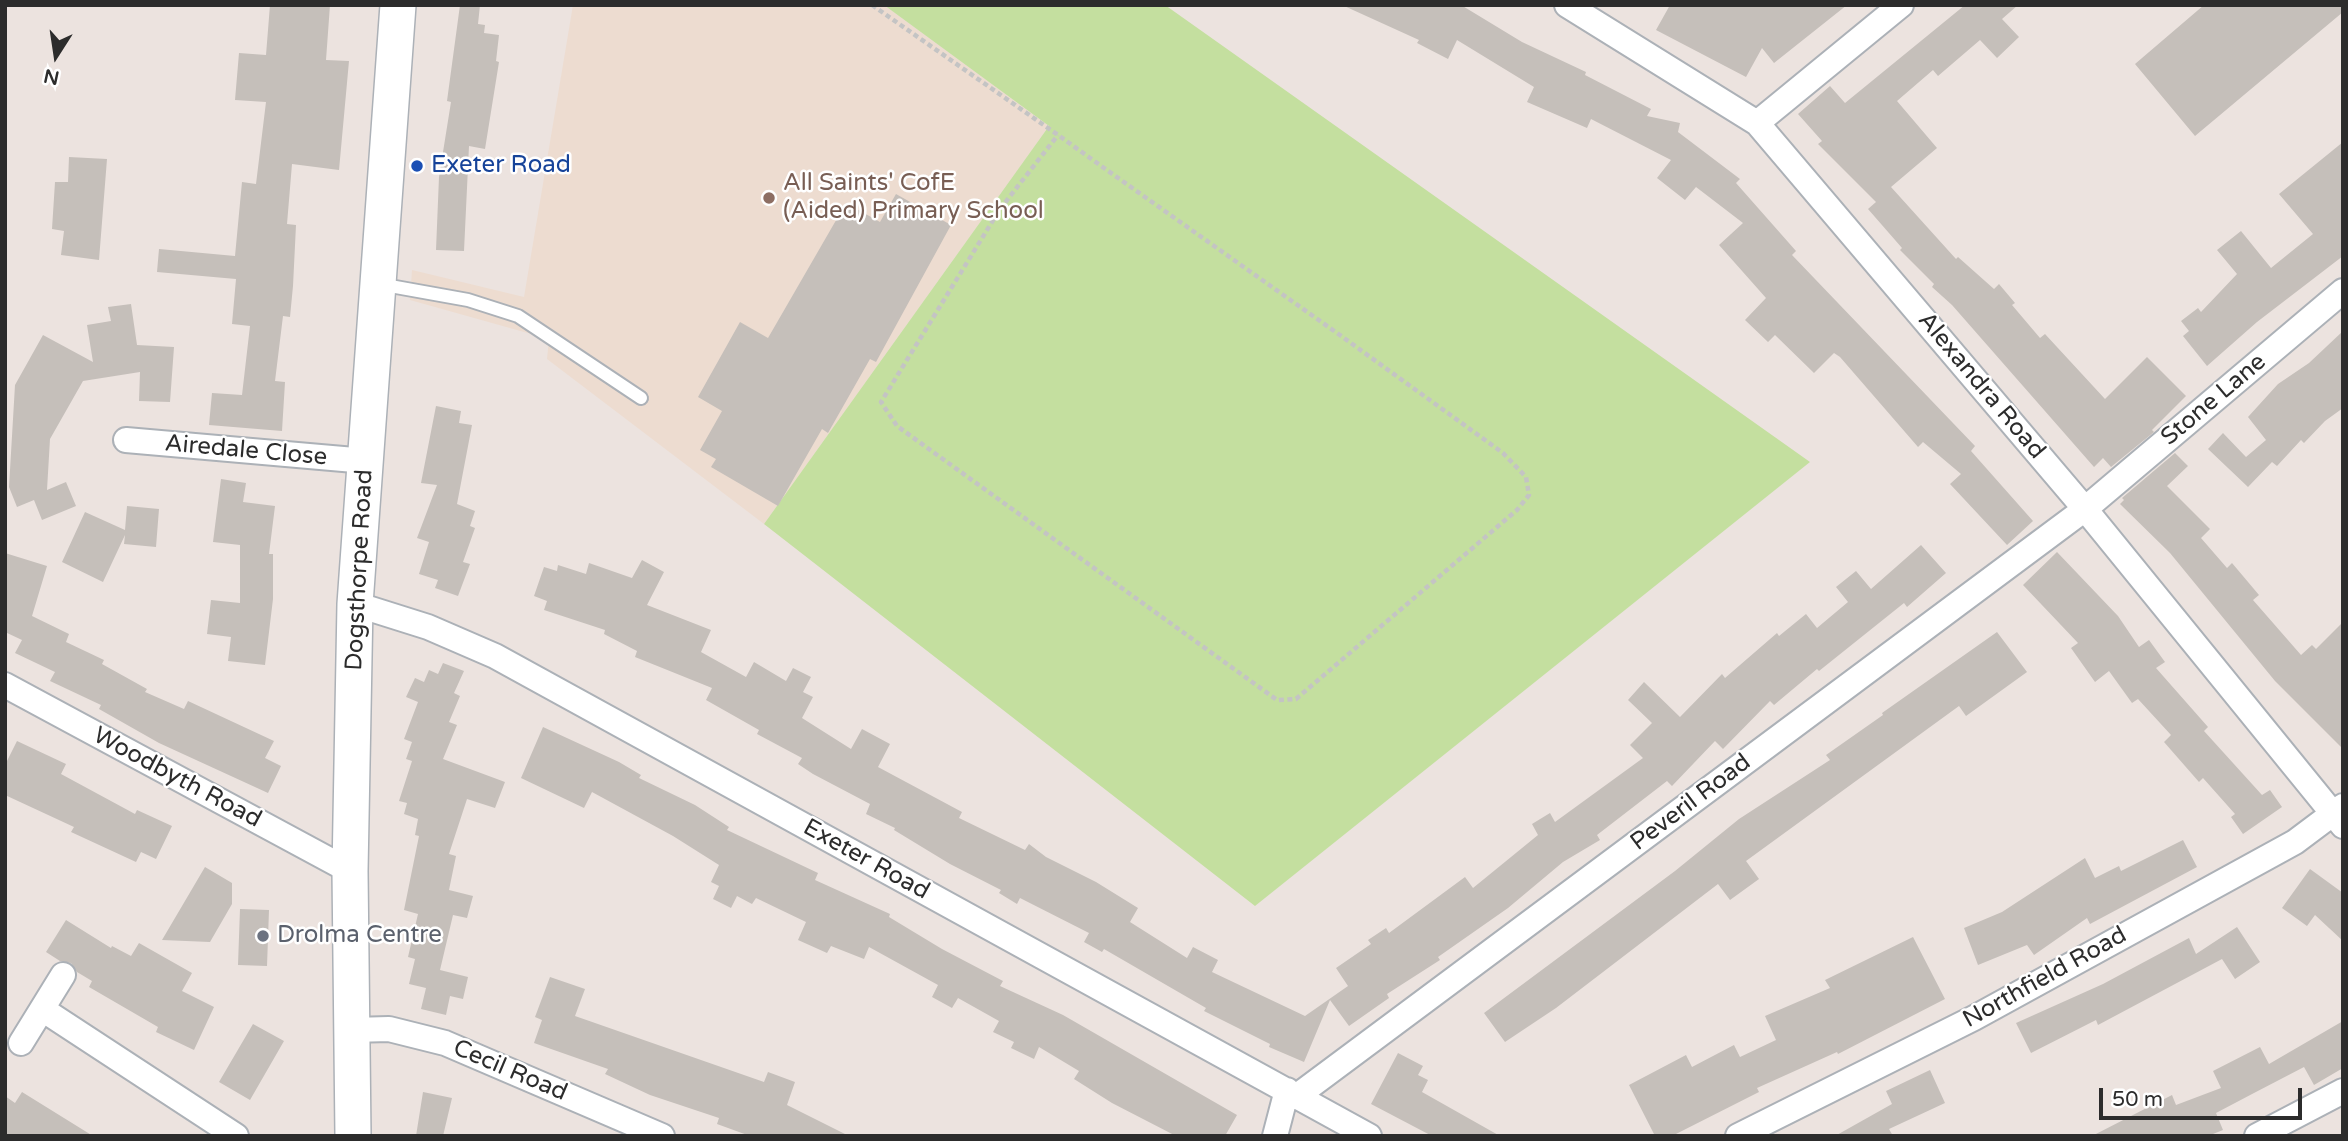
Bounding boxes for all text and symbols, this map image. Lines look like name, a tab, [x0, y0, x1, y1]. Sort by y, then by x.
north arrow	[21, 21, 91, 91]
text: N	[42, 64, 61, 89]
place label: Exeter Road	[431, 152, 571, 180]
marker: Exeter Road	[409, 158, 425, 174]
place label: All Saints' CofE (Aided) Primary School	[783, 170, 1044, 226]
marker: All Saints' CofE (Aided) Primary School	[761, 190, 777, 206]
street label: Alexandra Road	[1911, 307, 2051, 465]
street label: Stone Lane	[2156, 348, 2272, 452]
street label: Airedale Close	[164, 430, 328, 472]
street label: Dogsthorpe Road	[340, 469, 380, 671]
street label: Woodbyth Road	[88, 722, 266, 834]
street label: Peveril Road	[1625, 748, 1757, 858]
street label: Exeter Road	[798, 813, 934, 907]
street label: Northfield Road	[1958, 921, 2132, 1035]
place label: Drolma Centre	[277, 922, 442, 950]
marker: Drolma Centre	[255, 928, 271, 944]
street label: Cecil Road	[449, 1034, 571, 1108]
scale bar	[2103, 1074, 2306, 1118]
text: 50 m	[2112, 1087, 2163, 1112]

